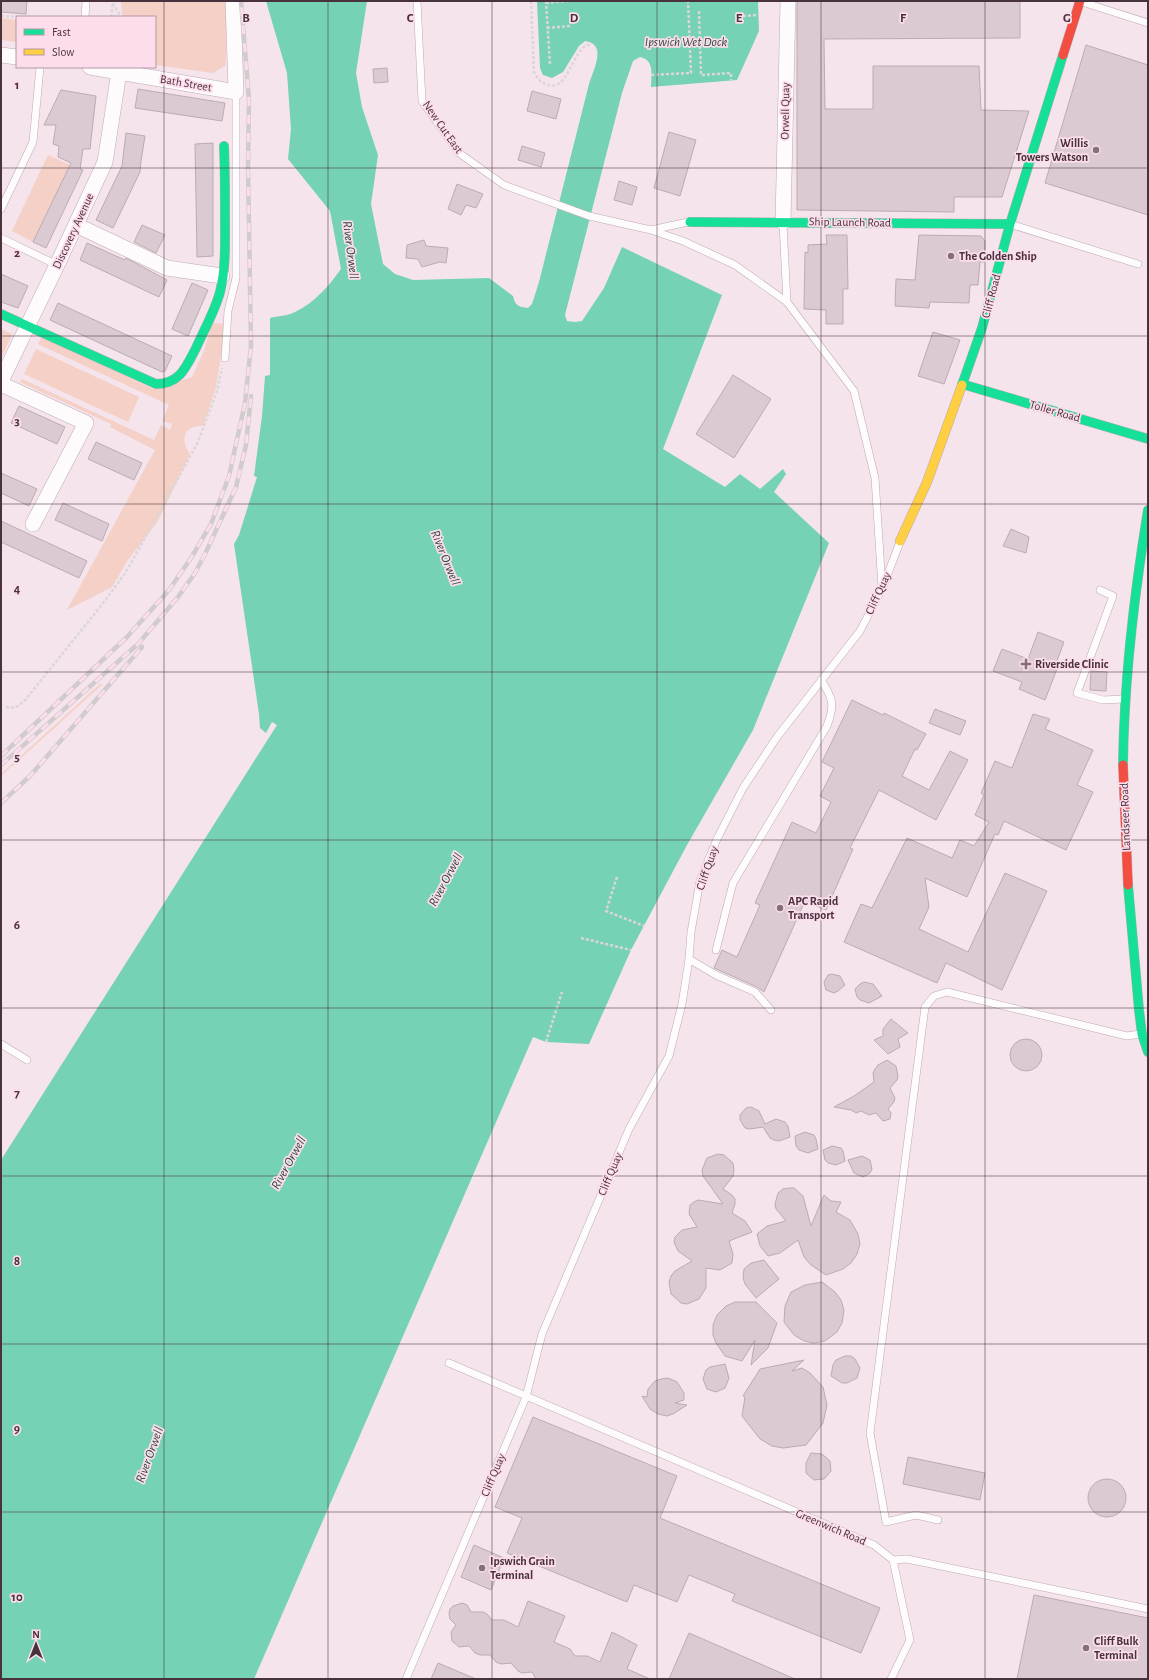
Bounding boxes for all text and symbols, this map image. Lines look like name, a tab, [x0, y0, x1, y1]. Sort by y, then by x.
text: B	[242, 12, 250, 25]
text: C	[407, 12, 414, 25]
text: D	[570, 12, 579, 25]
text: E	[736, 12, 743, 25]
text: F	[900, 12, 907, 25]
text: G	[1063, 12, 1071, 25]
legend	[16, 16, 156, 68]
text: Fast	[52, 26, 71, 38]
water label: Ipswich Wet Dock	[645, 36, 727, 49]
text: Slow	[52, 46, 74, 58]
street label: Bath Street	[159, 73, 213, 93]
text: 1	[15, 79, 19, 92]
street label: Orwell Quay	[779, 82, 792, 140]
street label: New Cut East	[421, 99, 465, 156]
place label: Willis Towers Watson	[1016, 137, 1088, 163]
marker: Willis Towers Watson	[1091, 145, 1101, 155]
street label: Discovery Avenue	[50, 191, 97, 271]
street label: Ship Launch Road	[809, 215, 891, 229]
water label: River Orwell	[340, 220, 360, 280]
text: 2	[14, 247, 20, 260]
place label: The Golden Ship	[959, 250, 1037, 262]
marker: The Golden Ship	[946, 251, 956, 261]
street label: Cliff Road	[979, 273, 1003, 319]
street label: Toller Road	[1028, 398, 1082, 424]
text: 3	[14, 415, 20, 428]
water label: River Orwell	[428, 529, 462, 587]
street label: Cliff Quay	[863, 570, 894, 617]
text: 4	[14, 583, 21, 596]
marker: Riverside Clinic	[1020, 658, 1032, 670]
place label: Riverside Clinic	[1035, 658, 1109, 670]
text: 5	[14, 751, 20, 764]
street label: Landseer Road	[1118, 783, 1132, 851]
street label: Cliff Quay	[694, 844, 721, 892]
water label: River Orwell	[427, 851, 465, 909]
place label: APC Rapid Transport	[788, 895, 839, 921]
marker: APC Rapid Transport	[775, 903, 785, 913]
text: 6	[14, 919, 20, 932]
text: 7	[14, 1087, 20, 1100]
water label: River Orwell	[269, 1134, 309, 1192]
street label: Cliff Quay	[596, 1151, 625, 1198]
text: 8	[14, 1255, 20, 1268]
text: 9	[14, 1423, 20, 1436]
water label: River Orwell	[134, 1425, 166, 1485]
street label: Cliff Quay	[479, 1452, 508, 1499]
street label: Greenwich Road	[794, 1507, 868, 1547]
place label: Ipswich Grain Terminal	[490, 1555, 555, 1581]
marker: Ipswich Grain Terminal	[477, 1563, 487, 1573]
text: 10	[11, 1591, 23, 1604]
north arrow	[16, 1624, 56, 1664]
text: N	[32, 1629, 40, 1640]
place label: Cliff Bulk Terminal	[1094, 1635, 1139, 1661]
marker: Cliff Bulk Terminal	[1081, 1643, 1091, 1653]

